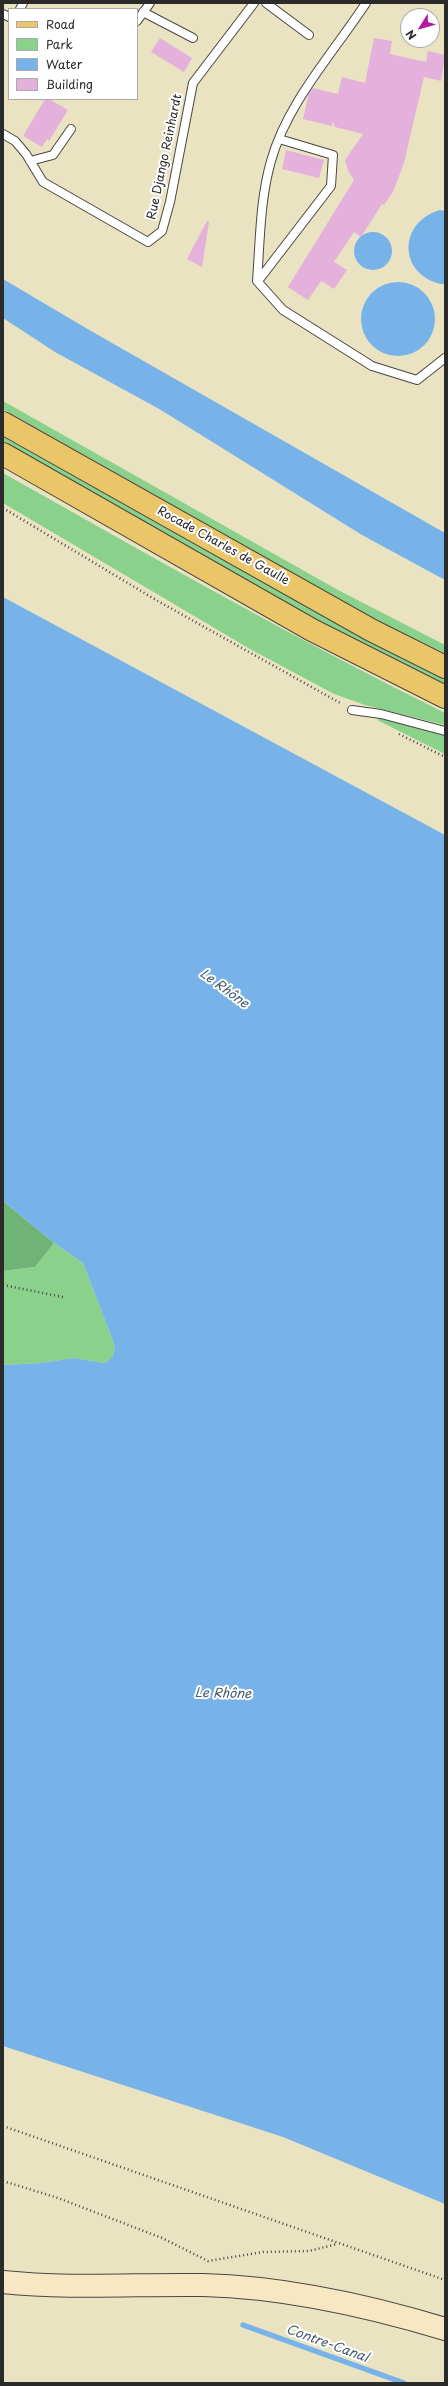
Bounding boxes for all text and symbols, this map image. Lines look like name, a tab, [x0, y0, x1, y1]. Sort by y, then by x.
legend	[8, 8, 138, 100]
north arrow	[400, 8, 440, 48]
text: Road	[46, 15, 75, 33]
text: N	[401, 26, 420, 44]
text: Park	[46, 35, 73, 53]
text: Water	[46, 55, 82, 73]
text: Building	[46, 75, 93, 93]
street label: Rue Django Reinhardt	[145, 93, 185, 221]
street label: Rocade Charles de Gaulle	[155, 504, 291, 588]
water label: Le Rhône	[196, 966, 252, 1012]
water label: Le Rhône	[194, 1686, 252, 1702]
water label: Contre-Canal	[284, 2322, 370, 2366]

